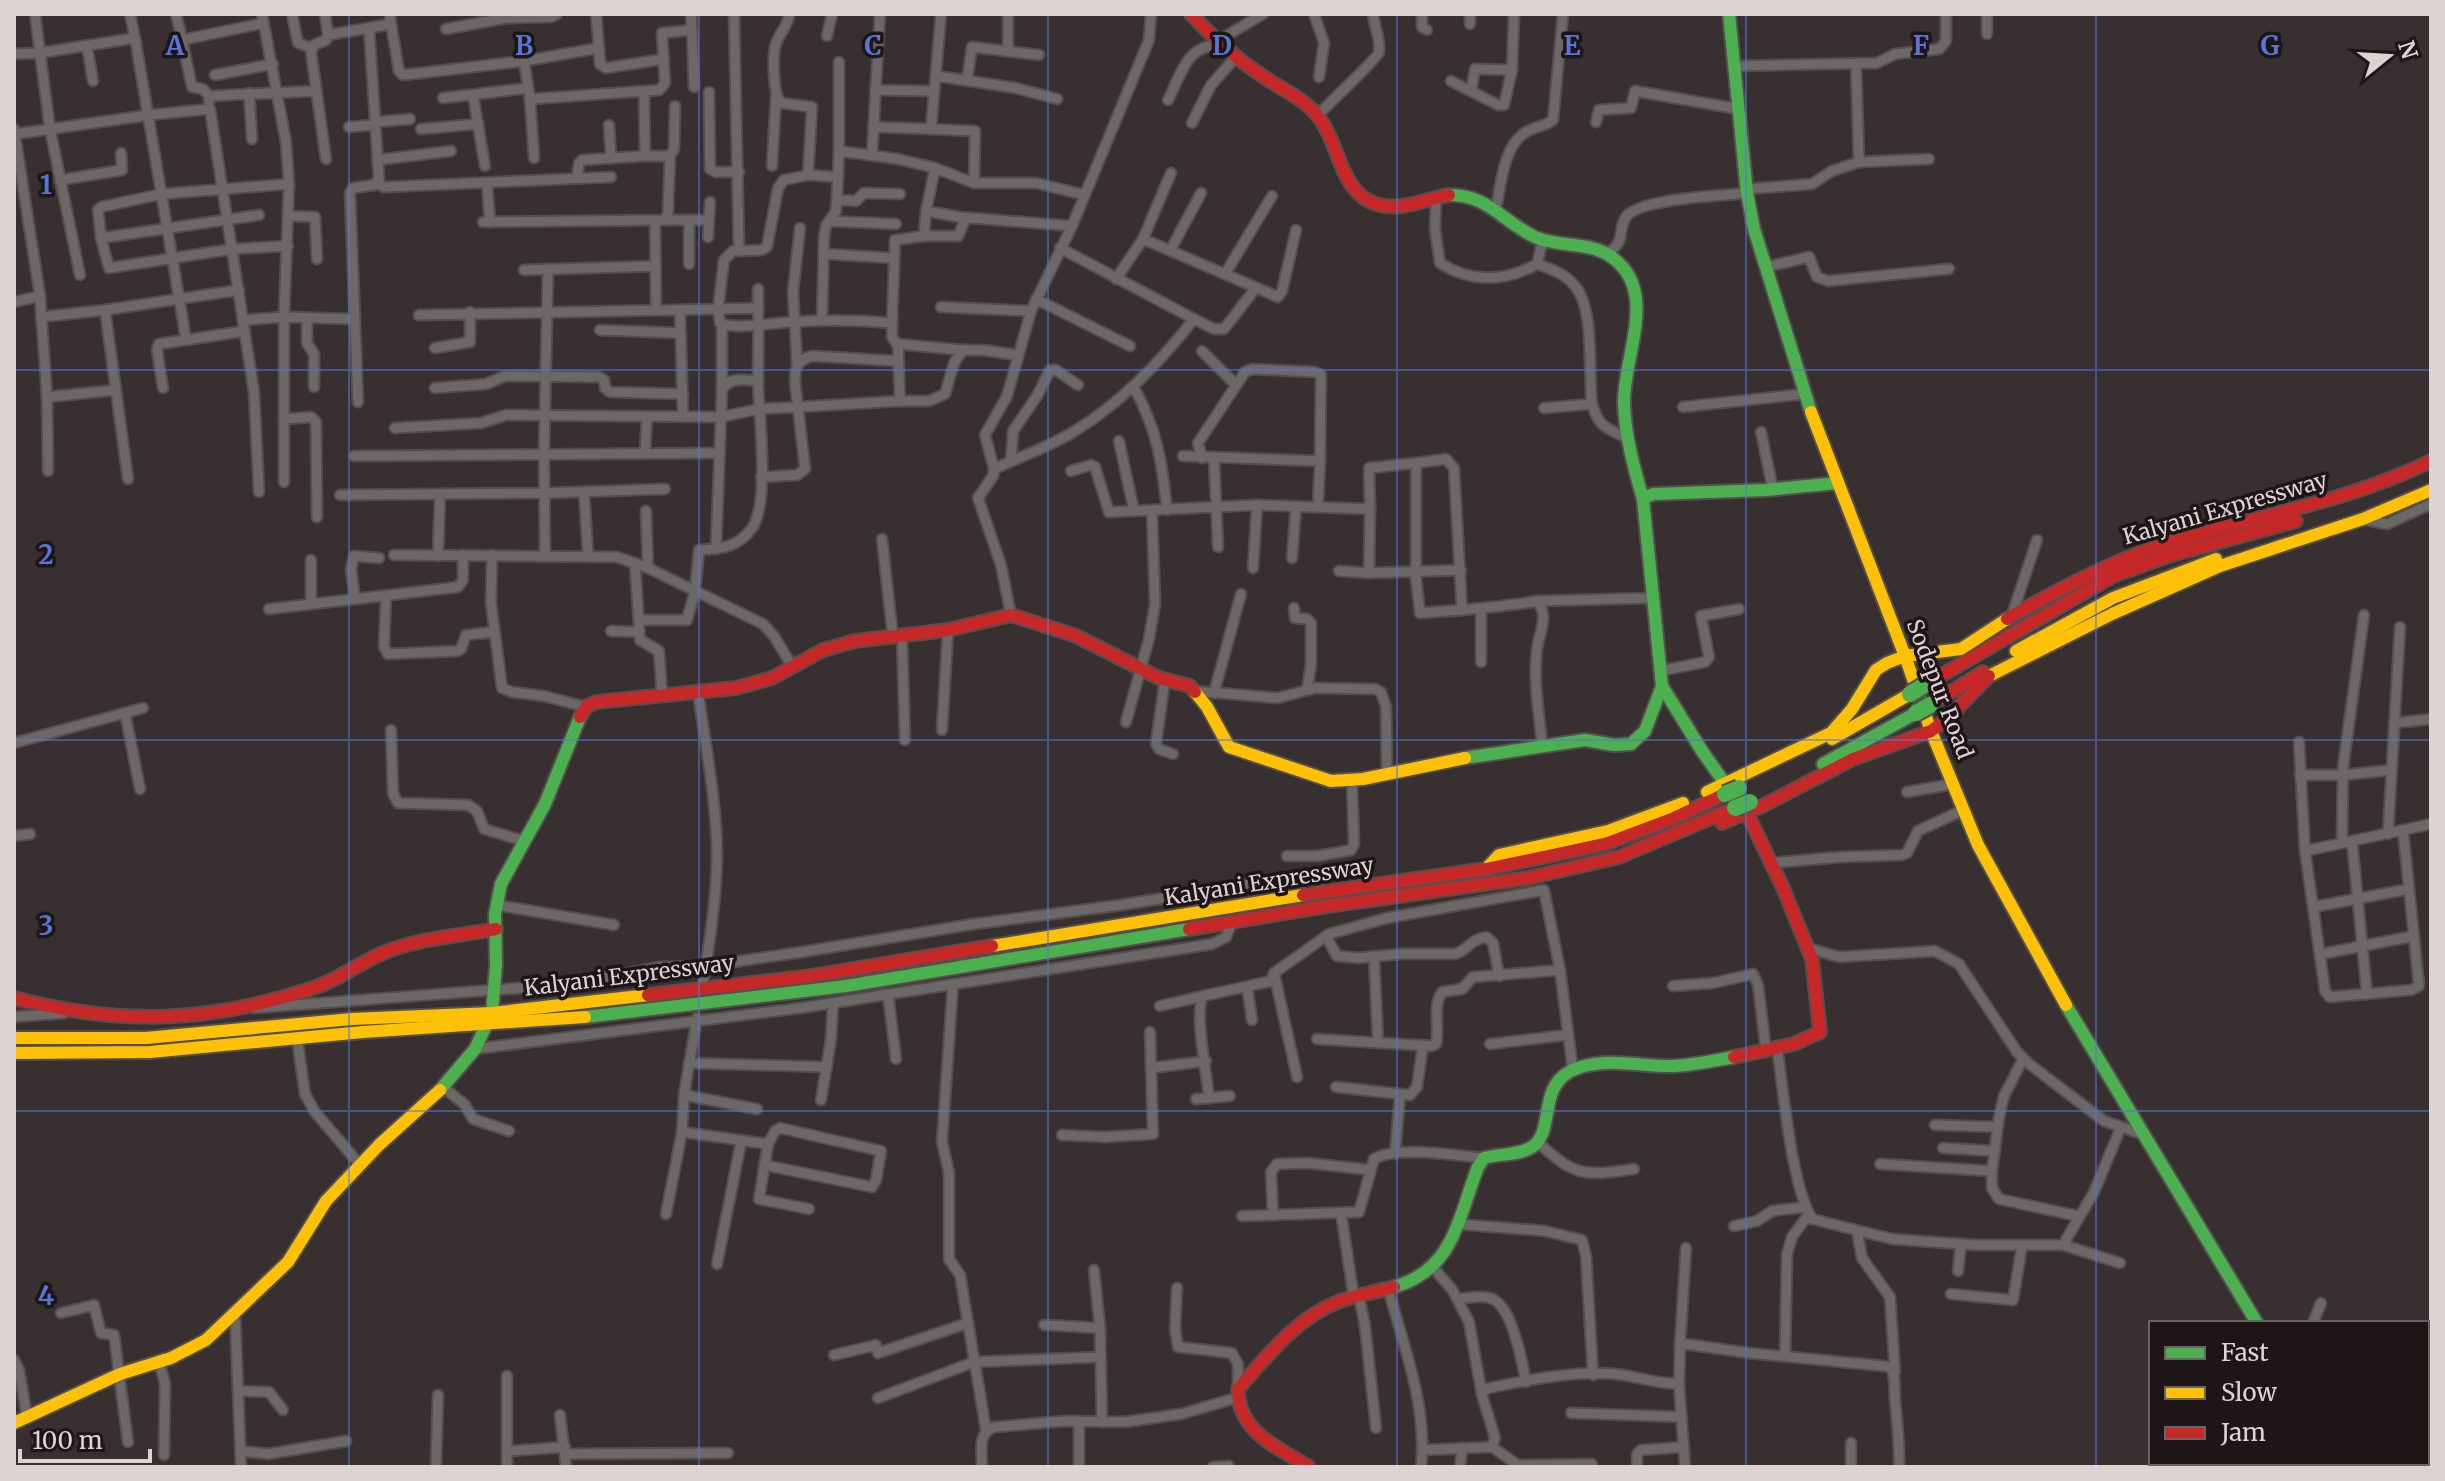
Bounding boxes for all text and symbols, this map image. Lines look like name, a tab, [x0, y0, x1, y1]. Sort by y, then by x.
north arrow	[2349, 16, 2429, 96]
text: A	[165, 29, 185, 62]
text: B	[515, 29, 533, 62]
text: C	[864, 29, 882, 62]
text: D	[1212, 29, 1232, 62]
text: E	[1564, 29, 1581, 62]
text: F	[1913, 29, 1929, 62]
text: G	[2261, 29, 2280, 62]
text: N	[2392, 37, 2424, 63]
text: 1	[40, 168, 52, 201]
street label: Kalyani Expressway	[2119, 465, 2331, 551]
text: 2	[38, 538, 54, 571]
street label: Sodepur Road	[1901, 615, 1979, 763]
street label: Kalyani Expressway	[1162, 851, 1376, 911]
text: 3	[39, 909, 53, 942]
street label: Kalyani Expressway	[522, 948, 736, 1002]
text: 4	[38, 1279, 55, 1312]
legend	[2149, 1321, 2429, 1465]
text: Fast	[2221, 1337, 2269, 1368]
text: Slow	[2221, 1377, 2277, 1408]
scale bar	[20, 1413, 150, 1463]
text: Jam	[2220, 1417, 2266, 1448]
text: 100 m	[32, 1425, 103, 1456]

